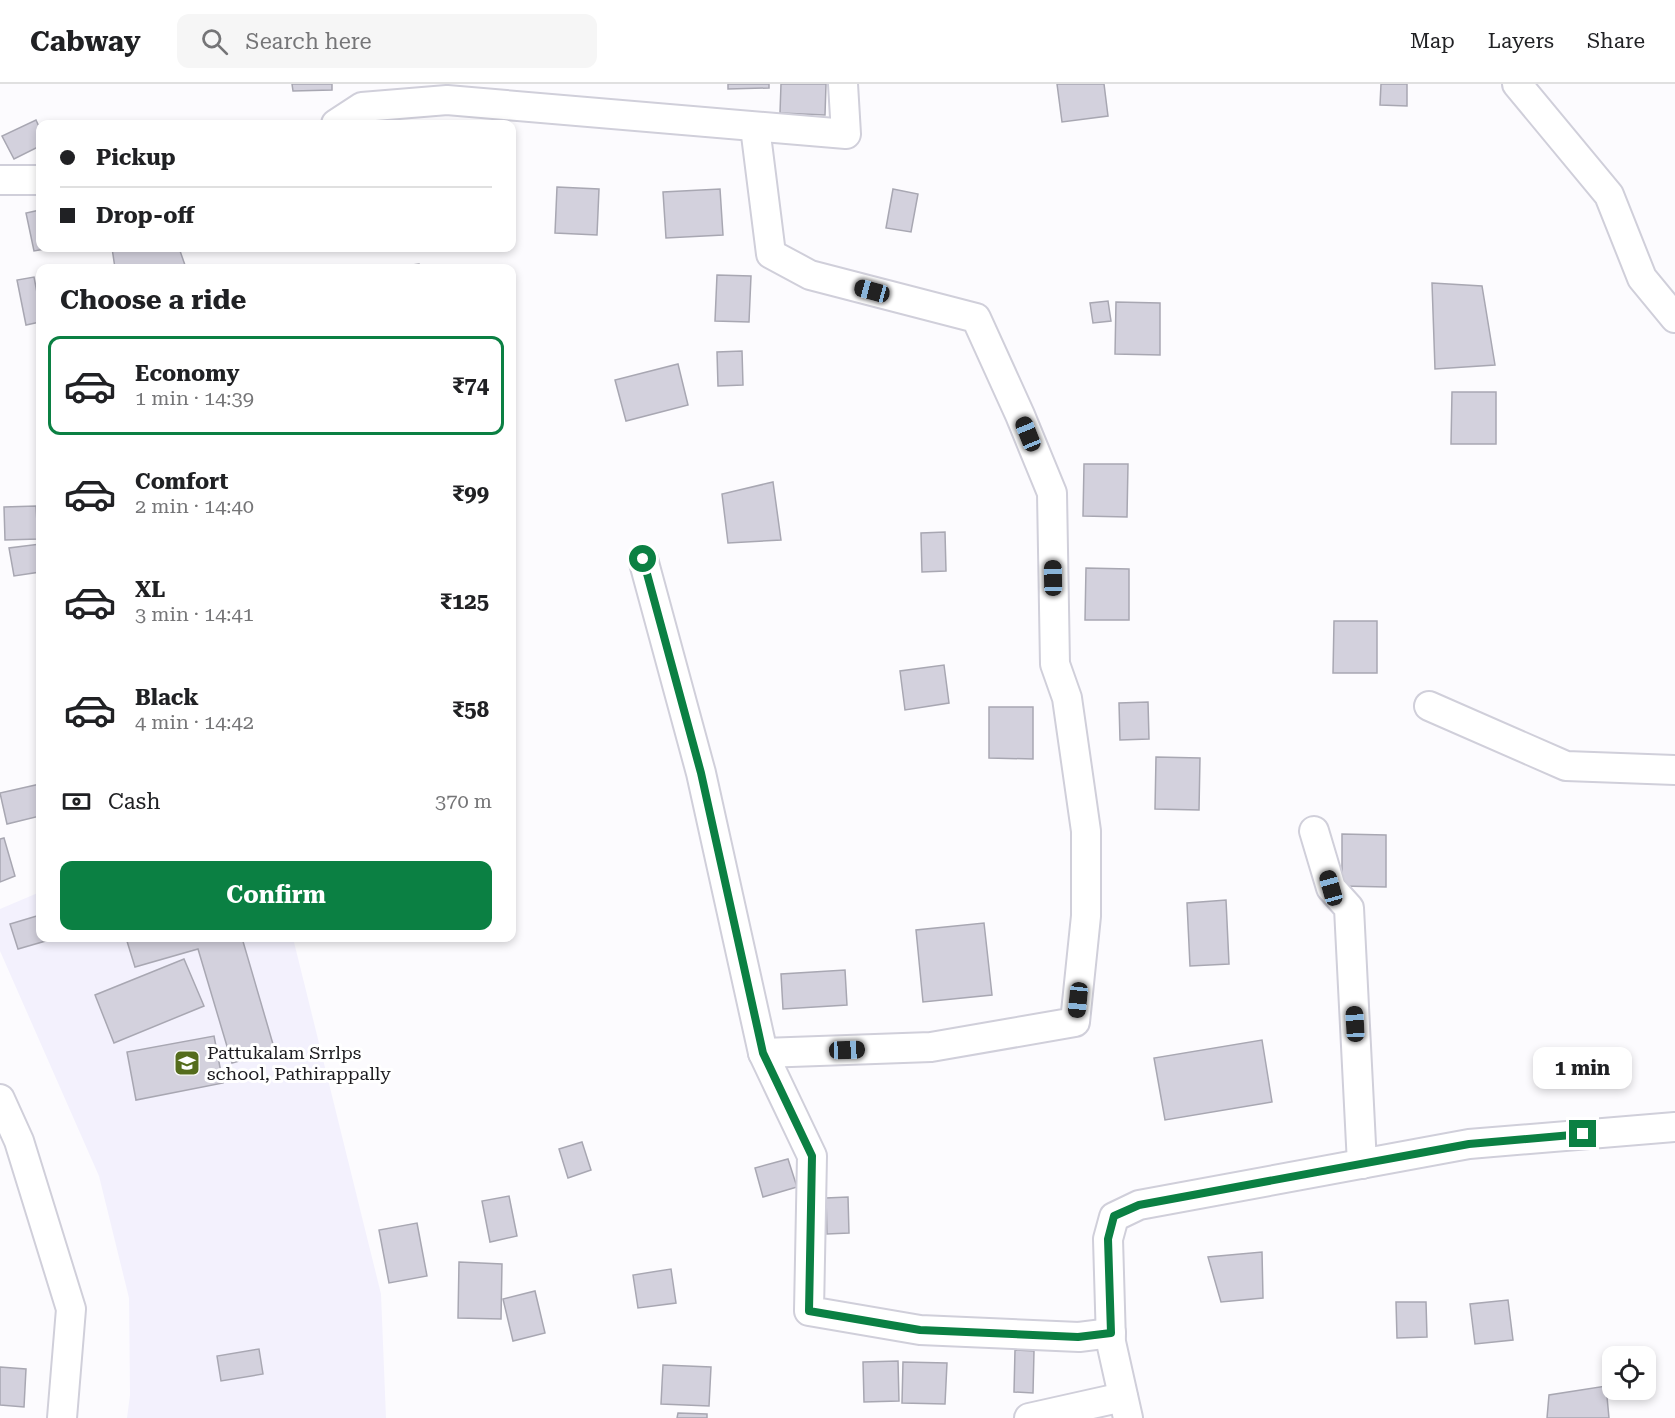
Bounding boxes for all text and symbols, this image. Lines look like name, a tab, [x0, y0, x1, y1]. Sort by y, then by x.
search box	[177, 14, 597, 68]
text: Cabway	[30, 25, 141, 58]
icon: search	[198, 25, 231, 58]
text: Search here	[246, 29, 372, 54]
text: Map	[1410, 29, 1455, 53]
text: Layers	[1488, 29, 1554, 53]
text: Share	[1587, 29, 1645, 53]
text: Pickup	[96, 145, 176, 170]
text: Drop-off	[96, 203, 194, 228]
car	[852, 278, 892, 304]
text: Choose a ride	[60, 284, 246, 316]
icon: car	[63, 359, 117, 413]
text: Economy	[135, 361, 239, 386]
text: ₹74	[452, 373, 489, 398]
text: 1 min · 14:39	[135, 386, 254, 410]
car	[1013, 414, 1043, 454]
icon: car	[63, 467, 117, 521]
text: Comfort	[135, 469, 228, 494]
text: ₹99	[452, 481, 489, 506]
text: 2 min · 14:40	[135, 494, 254, 518]
route start	[629, 545, 656, 572]
car	[1044, 560, 1062, 596]
icon: car	[63, 575, 117, 629]
text: XL	[135, 577, 165, 602]
text: ₹125	[440, 589, 489, 614]
text: 3 min · 14:41	[135, 602, 254, 626]
icon: car	[63, 683, 117, 737]
text: Black	[135, 685, 199, 710]
text: ₹58	[452, 697, 489, 722]
text: 4 min · 14:42	[135, 710, 254, 734]
icon: cash	[60, 785, 93, 818]
text: Cash	[108, 789, 160, 814]
text: 370 m	[435, 789, 492, 813]
button: Confirm	[60, 861, 492, 930]
car	[1317, 868, 1345, 908]
car	[1067, 981, 1089, 1019]
car	[1345, 1006, 1365, 1042]
car	[829, 1040, 865, 1060]
place label: Pattukalam Srrlps school, Pathirappally	[207, 1042, 391, 1084]
callout: 1 min	[1534, 1047, 1632, 1089]
school or university icon: Pattukalam Srrlps school, Pathirappally	[172, 1048, 202, 1078]
text: 1 min	[1555, 1056, 1610, 1080]
route end	[1569, 1120, 1596, 1147]
map controls	[1602, 1346, 1656, 1400]
button: locate	[1602, 1346, 1656, 1400]

